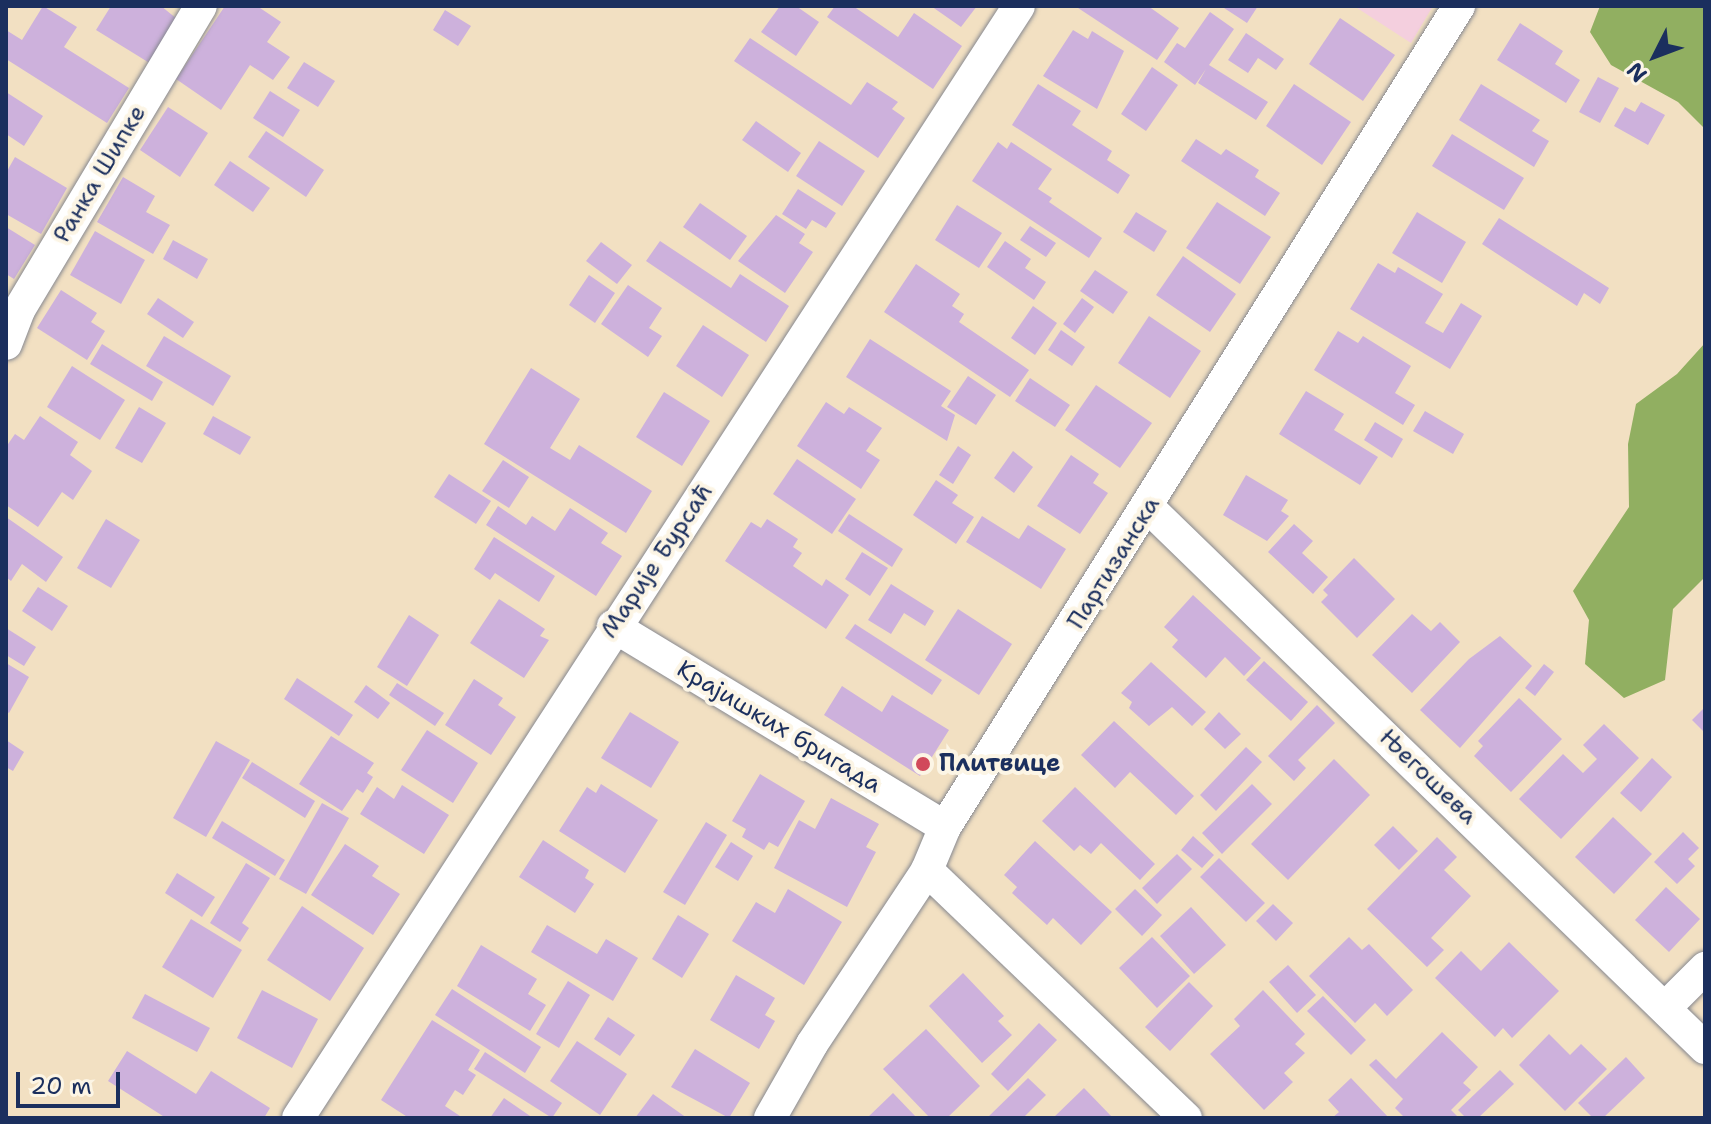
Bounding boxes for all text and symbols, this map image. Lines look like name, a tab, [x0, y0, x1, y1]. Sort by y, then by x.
north arrow	[1615, 16, 1695, 96]
text: N	[1620, 56, 1653, 89]
street label: Ранка Шипке	[48, 100, 152, 248]
street label: Марије Бурсаћ	[595, 478, 719, 644]
street label: Партизанска	[1062, 491, 1166, 635]
street label: Крајишких бригада	[672, 655, 886, 799]
street label: Његошева	[1373, 723, 1483, 831]
place label: Плитвице	[939, 750, 1061, 778]
marker: Плитвице	[914, 755, 932, 773]
scale bar	[20, 1056, 124, 1106]
text: 20 m	[30, 1070, 92, 1102]

